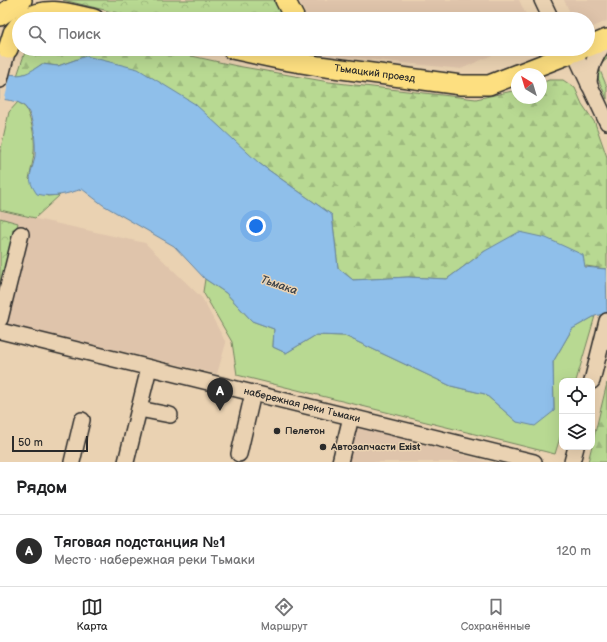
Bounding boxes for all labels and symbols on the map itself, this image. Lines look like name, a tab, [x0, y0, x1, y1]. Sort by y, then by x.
street label: Тьмацкий проезд	[334, 62, 416, 85]
north arrow	[511, 68, 547, 104]
your location	[246, 216, 266, 236]
water label: Тьмака	[259, 273, 300, 297]
pin: A	[207, 378, 233, 411]
street label: набережная реки Тьмаки	[242, 385, 362, 425]
place label: Пелетон	[285, 425, 325, 437]
marker: Пелетон	[272, 426, 282, 436]
scale bar	[12, 434, 88, 453]
place label: Автозапчасти Exist	[330, 441, 421, 453]
marker: Автозапчасти Exist	[318, 442, 328, 452]

